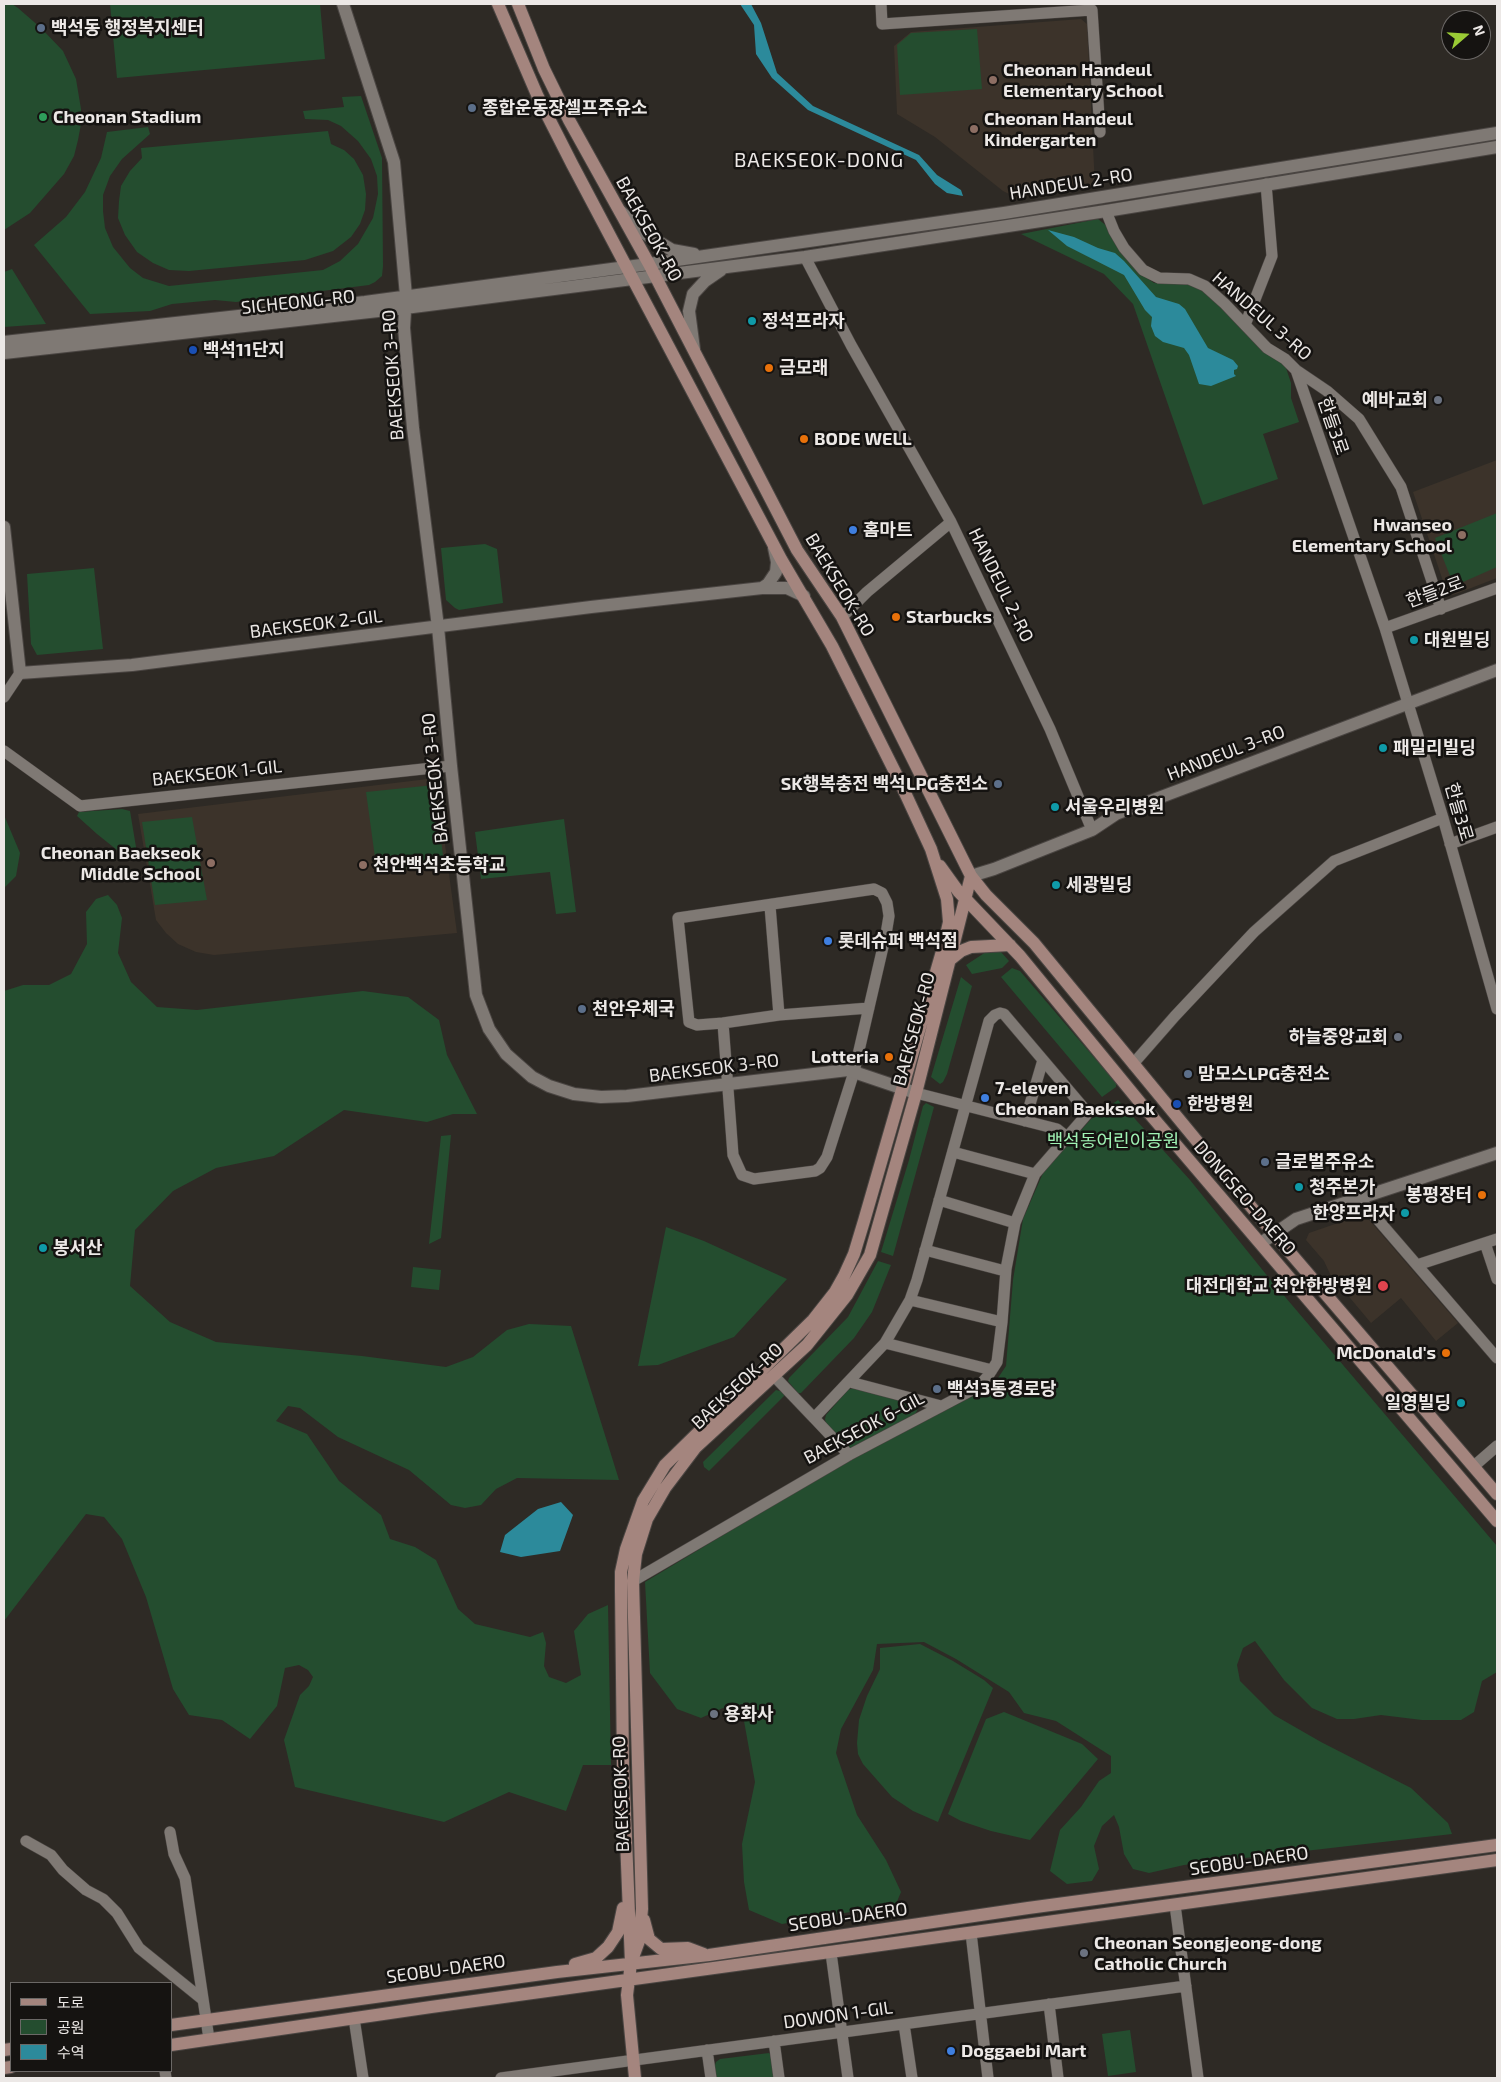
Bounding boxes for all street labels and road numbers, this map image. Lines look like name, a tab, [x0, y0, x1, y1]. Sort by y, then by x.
street label: HANDEUL 2-RO	[1008, 164, 1134, 204]
street label: BAEKSEOK-RO	[611, 173, 687, 285]
street label: HANDEUL 3-RO	[1208, 267, 1316, 365]
street label: SICHEONG-RO	[240, 285, 356, 319]
street label: BAEKSEOK 3-RO	[378, 309, 408, 441]
street label: 한들3로	[1313, 394, 1353, 458]
street label: HANDEUL 2-RO	[964, 524, 1038, 646]
street label: BAEKSEOK-RO	[801, 529, 879, 641]
street label: 한들2로	[1403, 572, 1467, 612]
street label: BAEKSEOK 2-GIL	[249, 605, 383, 643]
street label: BAEKSEOK 3-RO	[417, 712, 453, 844]
street label: HANDEUL 3-RO	[1164, 721, 1288, 785]
street label: BAEKSEOK 1-GIL	[151, 755, 283, 791]
street label: 한들3로	[1440, 780, 1478, 844]
street label: BAEKSEOK-RO	[888, 970, 940, 1088]
street label: BAEKSEOK 3-RO	[648, 1049, 780, 1087]
street label: DONGSEO-DAERO	[1189, 1136, 1301, 1260]
street label: BAEKSEOK-RO	[687, 1338, 787, 1434]
street label: BAEKSEOK 6-GIL	[800, 1387, 928, 1469]
street label: BAEKSEOK-RO	[608, 1735, 634, 1853]
street label: SEOBU-DAERO	[1188, 1842, 1310, 1880]
street label: SEOBU-DAERO	[787, 1898, 909, 1936]
street label: SEOBU-DAERO	[385, 1950, 507, 1988]
street label: DOWON 1-GIL	[782, 1997, 894, 2033]

